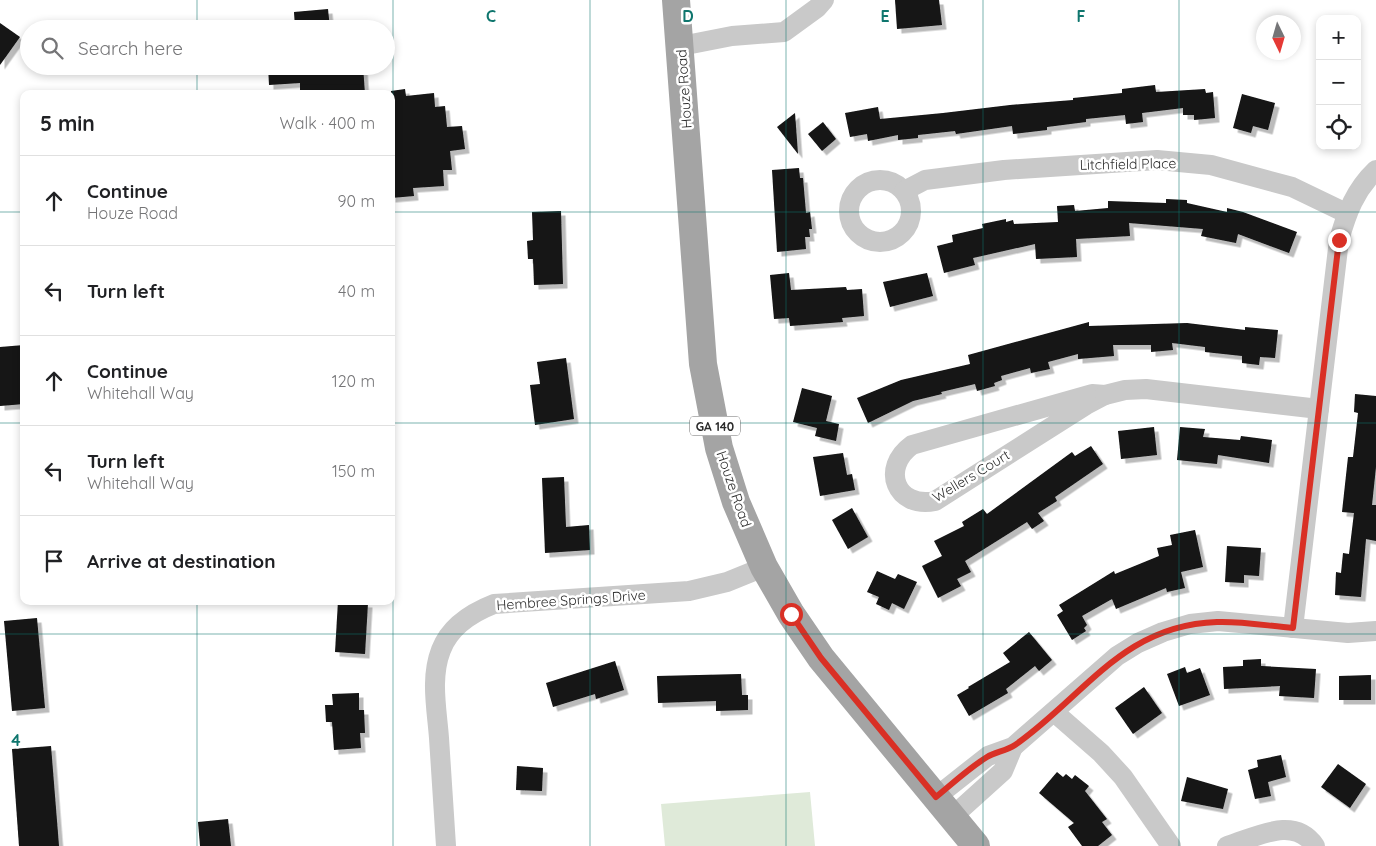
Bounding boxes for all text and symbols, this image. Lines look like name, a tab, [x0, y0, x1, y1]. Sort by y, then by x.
text: C	[486, 6, 496, 26]
text: D	[682, 6, 694, 26]
text: E	[880, 6, 890, 26]
text: F	[1077, 6, 1086, 26]
north arrow	[1256, 15, 1301, 60]
map controls	[1316, 15, 1361, 150]
button: +	[1316, 15, 1361, 60]
search box	[20, 20, 395, 75]
icon: search	[38, 34, 66, 62]
text: Search here	[78, 36, 183, 60]
street label: Houze Road	[672, 49, 696, 129]
button: −	[1316, 60, 1361, 105]
button: locate	[1316, 105, 1361, 150]
text: 5 min	[40, 110, 95, 136]
text: Walk · 400 m	[279, 113, 375, 133]
street label: Litchfield Place	[1079, 154, 1177, 174]
text: Continue	[87, 179, 168, 203]
icon: ahead	[40, 187, 68, 215]
text: 90 m	[338, 191, 375, 211]
text: Houze Road	[87, 203, 178, 223]
route end	[1328, 229, 1351, 252]
icon: left	[40, 277, 68, 305]
text: Turn left	[87, 279, 165, 303]
text: 40 m	[338, 281, 375, 301]
text: Continue	[87, 359, 168, 383]
icon: ahead	[40, 367, 68, 395]
text: 120 m	[332, 371, 375, 391]
text: Whitehall Way	[87, 383, 194, 403]
road number: GA 140	[690, 416, 740, 436]
street label: Wellers Court	[929, 446, 1013, 506]
street label: Houze Road	[713, 448, 755, 530]
text: Turn left	[87, 449, 165, 473]
icon: left	[40, 457, 68, 485]
text: 150 m	[332, 461, 375, 481]
text: Whitehall Way	[87, 473, 194, 493]
icon: arrive	[40, 547, 68, 575]
text: Arrive at destination	[87, 549, 276, 573]
street label: Hembree Springs Drive	[496, 586, 646, 614]
route start	[780, 603, 803, 626]
text: 4	[11, 730, 21, 750]

